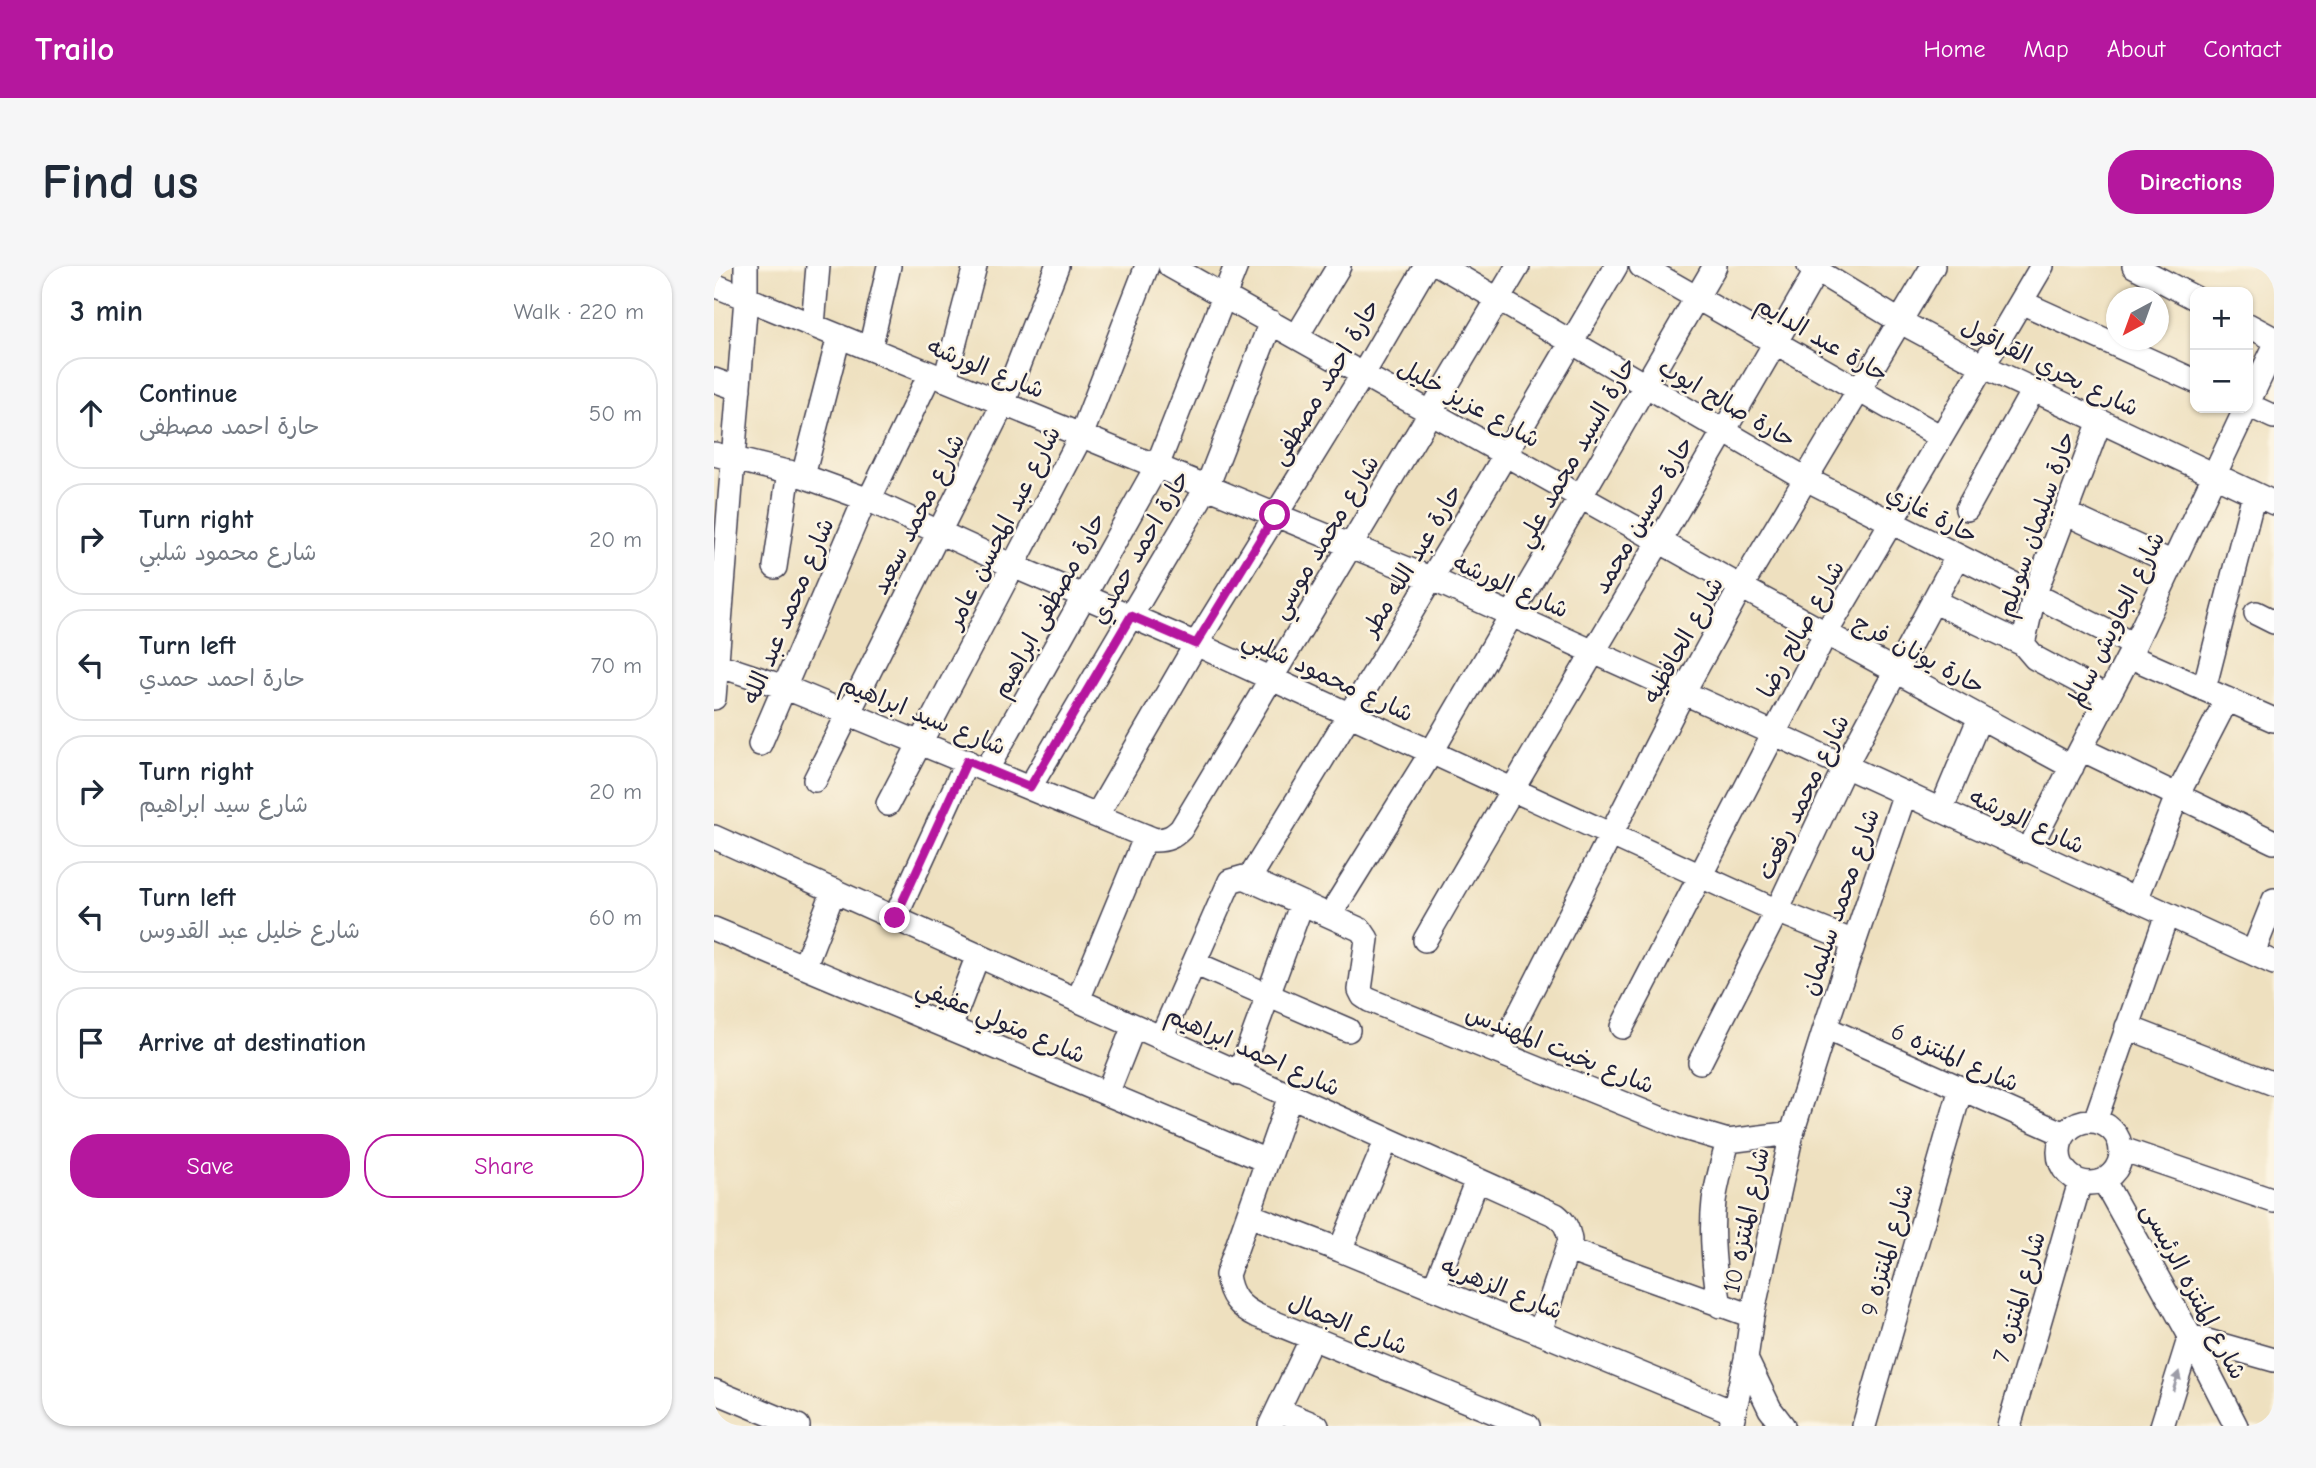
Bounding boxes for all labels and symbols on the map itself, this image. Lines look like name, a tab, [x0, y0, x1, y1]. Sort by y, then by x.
north arrow	[2106, 287, 2169, 350]
street label: حارة عبد الدايم	[1749, 290, 1893, 392]
street label: حارة احمد مصطفى	[1264, 294, 1386, 470]
street label: شارع بحري القراقول	[1955, 312, 2143, 425]
street label: شارع الورشه	[922, 332, 1048, 407]
street label: شارع عزيز خليل	[1392, 352, 1545, 456]
street label: حارة السيد محمد علي	[1510, 352, 1648, 556]
street label: حارة صالح ايوب	[1652, 352, 1801, 455]
street label: شارع عبد المحسن عامر	[939, 421, 1069, 636]
street label: حارة سليمان سويلم	[1991, 428, 2085, 622]
street label: شارع محمد سعيد	[865, 429, 973, 600]
street label: حارة حسين محمد	[1587, 431, 1699, 599]
street label: شارع محمد موسي	[1265, 450, 1391, 628]
street label: حارة احمد حمدي	[1085, 465, 1198, 630]
street label: حارة غازي	[1880, 478, 1982, 552]
street label: حارة عبد الله مطر	[1355, 479, 1468, 643]
route start	[1259, 499, 1290, 530]
street label: حارة مصطفى ابراهيم	[986, 507, 1115, 705]
street label: شارع محمد عبد الله	[736, 514, 843, 709]
street label: شارع الجاويش سالم	[2061, 527, 2174, 713]
street label: شارع الورشه	[1448, 548, 1573, 627]
street label: شارع صالح رضا	[1752, 555, 1853, 704]
street label: شارع الحافظيه	[1637, 572, 1732, 710]
street label: حارة يونان فرج	[1848, 608, 1989, 702]
street label: شارع محمود شلبي	[1235, 624, 1418, 734]
street label: شارع سيد ابراهيم	[834, 669, 1010, 765]
street label: شارع محمد رفعت	[1751, 710, 1858, 886]
street label: شارع الورشه	[1964, 782, 2089, 862]
street label: شارع محمد سليمان	[1795, 805, 1888, 1000]
route end	[879, 902, 910, 933]
street label: شارع متولي عفيفي	[910, 973, 1090, 1076]
street label: شارع بخيت المهندس	[1461, 998, 1658, 1102]
street label: شارع احمد ابراهيم	[1160, 1000, 1345, 1106]
street label: شارع المنتزه 6	[1886, 1016, 2023, 1100]
street label: شارع المنتزه 10	[1717, 1145, 1778, 1296]
street label: شارع المنتزه 9	[1855, 1181, 1922, 1320]
street label: شارع المنتزه الرئيسى	[2133, 1198, 2252, 1385]
street label: شارع المنتزه 7	[1987, 1228, 2054, 1367]
street label: شارع الزهريه	[1436, 1251, 1567, 1328]
street label: شارع الجمال	[1283, 1288, 1411, 1363]
one-way arrow	[2171, 1371, 2182, 1392]

